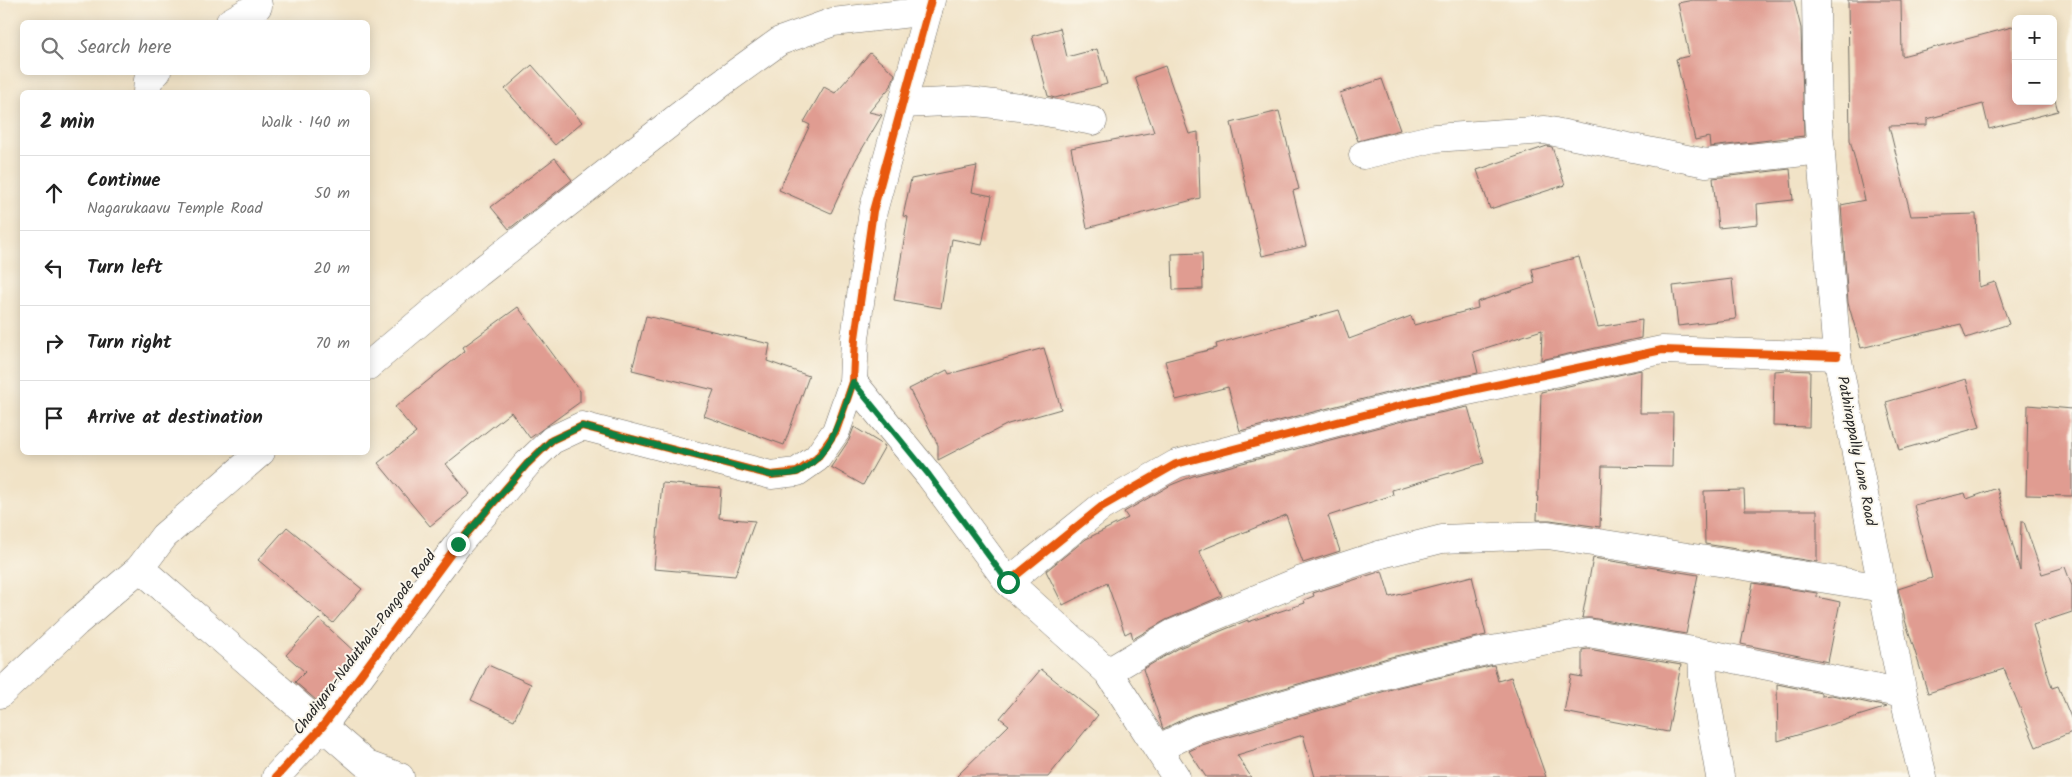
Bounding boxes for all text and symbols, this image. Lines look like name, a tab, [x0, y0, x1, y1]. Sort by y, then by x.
map controls	[2012, 15, 2057, 105]
button: +	[2012, 15, 2057, 60]
search box	[20, 20, 370, 75]
text: Search here	[78, 33, 172, 63]
icon: search	[38, 34, 66, 62]
button: −	[2012, 60, 2057, 105]
text: 2 min	[40, 106, 95, 139]
text: Walk · 140 m	[261, 110, 350, 135]
text: Continue	[87, 166, 160, 196]
icon: ahead	[40, 179, 68, 207]
text: 50 m	[314, 181, 350, 206]
text: Nagarukaavu Temple Road	[87, 196, 263, 221]
text: Turn left	[87, 253, 162, 283]
icon: left	[40, 254, 68, 282]
text: 20 m	[314, 256, 350, 281]
text: Turn right	[87, 328, 172, 358]
icon: right	[40, 329, 68, 357]
text: 70 m	[315, 331, 350, 356]
street label: Pathirappally Lane Road	[1830, 374, 1882, 529]
text: Arrive at destination	[87, 403, 263, 433]
icon: arrive	[40, 404, 68, 432]
route end	[447, 533, 470, 556]
street label: Chadiyara-Naduthala-Pangode Road	[287, 545, 443, 740]
route start	[997, 571, 1020, 594]

